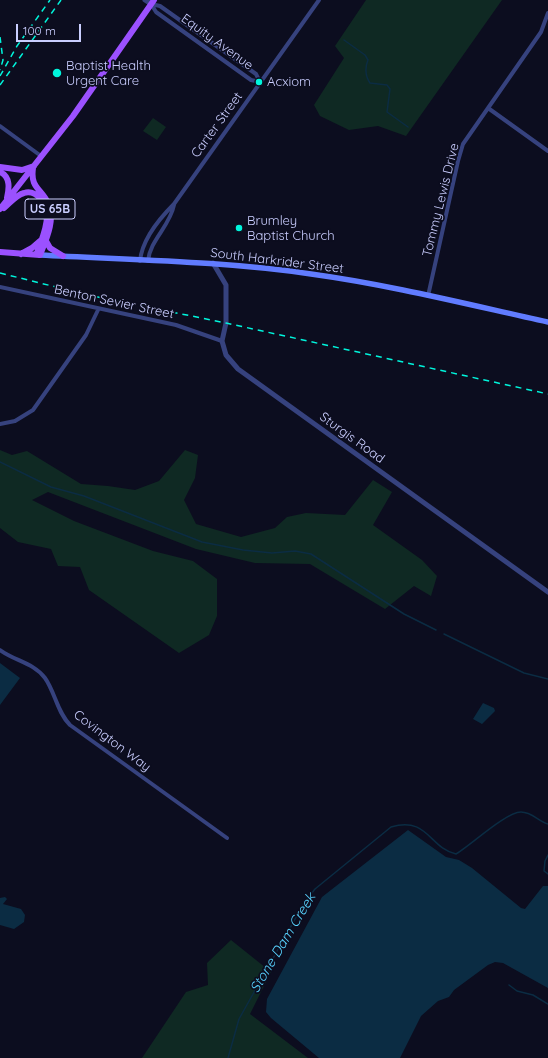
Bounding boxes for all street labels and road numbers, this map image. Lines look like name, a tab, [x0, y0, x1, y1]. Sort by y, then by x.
street label: Equity Avenue	[178, 11, 256, 73]
street label: Carter Street	[188, 89, 246, 161]
street label: Tommy Lewis Drive	[419, 142, 463, 258]
road number: US 65B	[25, 199, 75, 219]
street label: South Harkrider Street	[209, 245, 345, 277]
street label: Benton Sevier Street	[53, 282, 175, 322]
street label: Sturgis Road	[316, 409, 388, 467]
street label: Covington Way	[70, 707, 154, 775]

